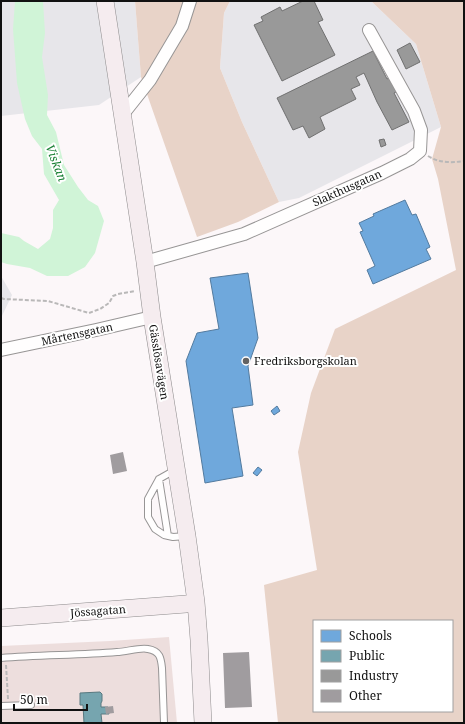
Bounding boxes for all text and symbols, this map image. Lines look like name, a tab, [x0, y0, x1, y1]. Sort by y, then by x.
water label: Viskan	[42, 142, 71, 184]
street label: Slakthusgatan	[310, 166, 384, 209]
street label: Mårtensgatan	[40, 319, 114, 348]
street label: Gässlösavägen	[146, 323, 173, 401]
place label: Fredriksborgskolan	[254, 353, 357, 368]
marker: Fredriksborgskolan	[241, 356, 251, 366]
street label: Jössagatan	[69, 601, 126, 620]
legend	[313, 620, 453, 712]
text: Schools	[349, 627, 392, 644]
text: Public	[349, 647, 385, 664]
text: Industry	[349, 667, 398, 684]
scale bar	[14, 686, 87, 712]
text: Other	[349, 687, 382, 704]
text: 50 m	[20, 691, 48, 708]

